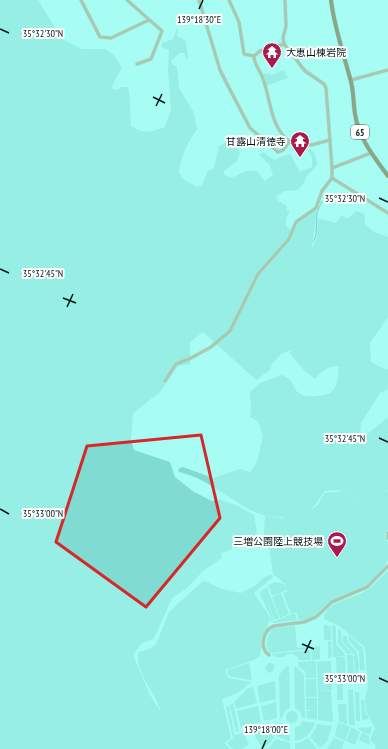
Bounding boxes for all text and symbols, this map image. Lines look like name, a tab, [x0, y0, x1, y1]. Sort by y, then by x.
text: 139°18'30"E	[177, 13, 221, 26]
text: 35°32'30"N	[23, 27, 63, 40]
temple icon: 大恵山棟岩院	[261, 41, 283, 69]
place label: 大恵山棟岩院	[286, 46, 346, 59]
road number: 65	[351, 125, 369, 139]
temple icon: 甘露山清徳寺	[289, 130, 311, 158]
place label: 甘露山清徳寺	[226, 135, 286, 148]
text: 35°32'30"N	[325, 192, 365, 205]
text: 35°32'45"N	[23, 267, 63, 280]
text: 35°32'45"N	[325, 432, 365, 445]
text: 35°33'00"N	[23, 507, 63, 520]
sports icon: 三増公園陸上競技場	[326, 530, 348, 558]
place label: 三増公園陸上競技場	[233, 535, 323, 548]
text: 35°33'00"N	[325, 672, 365, 685]
text: 139°18'00"E	[244, 723, 288, 736]

